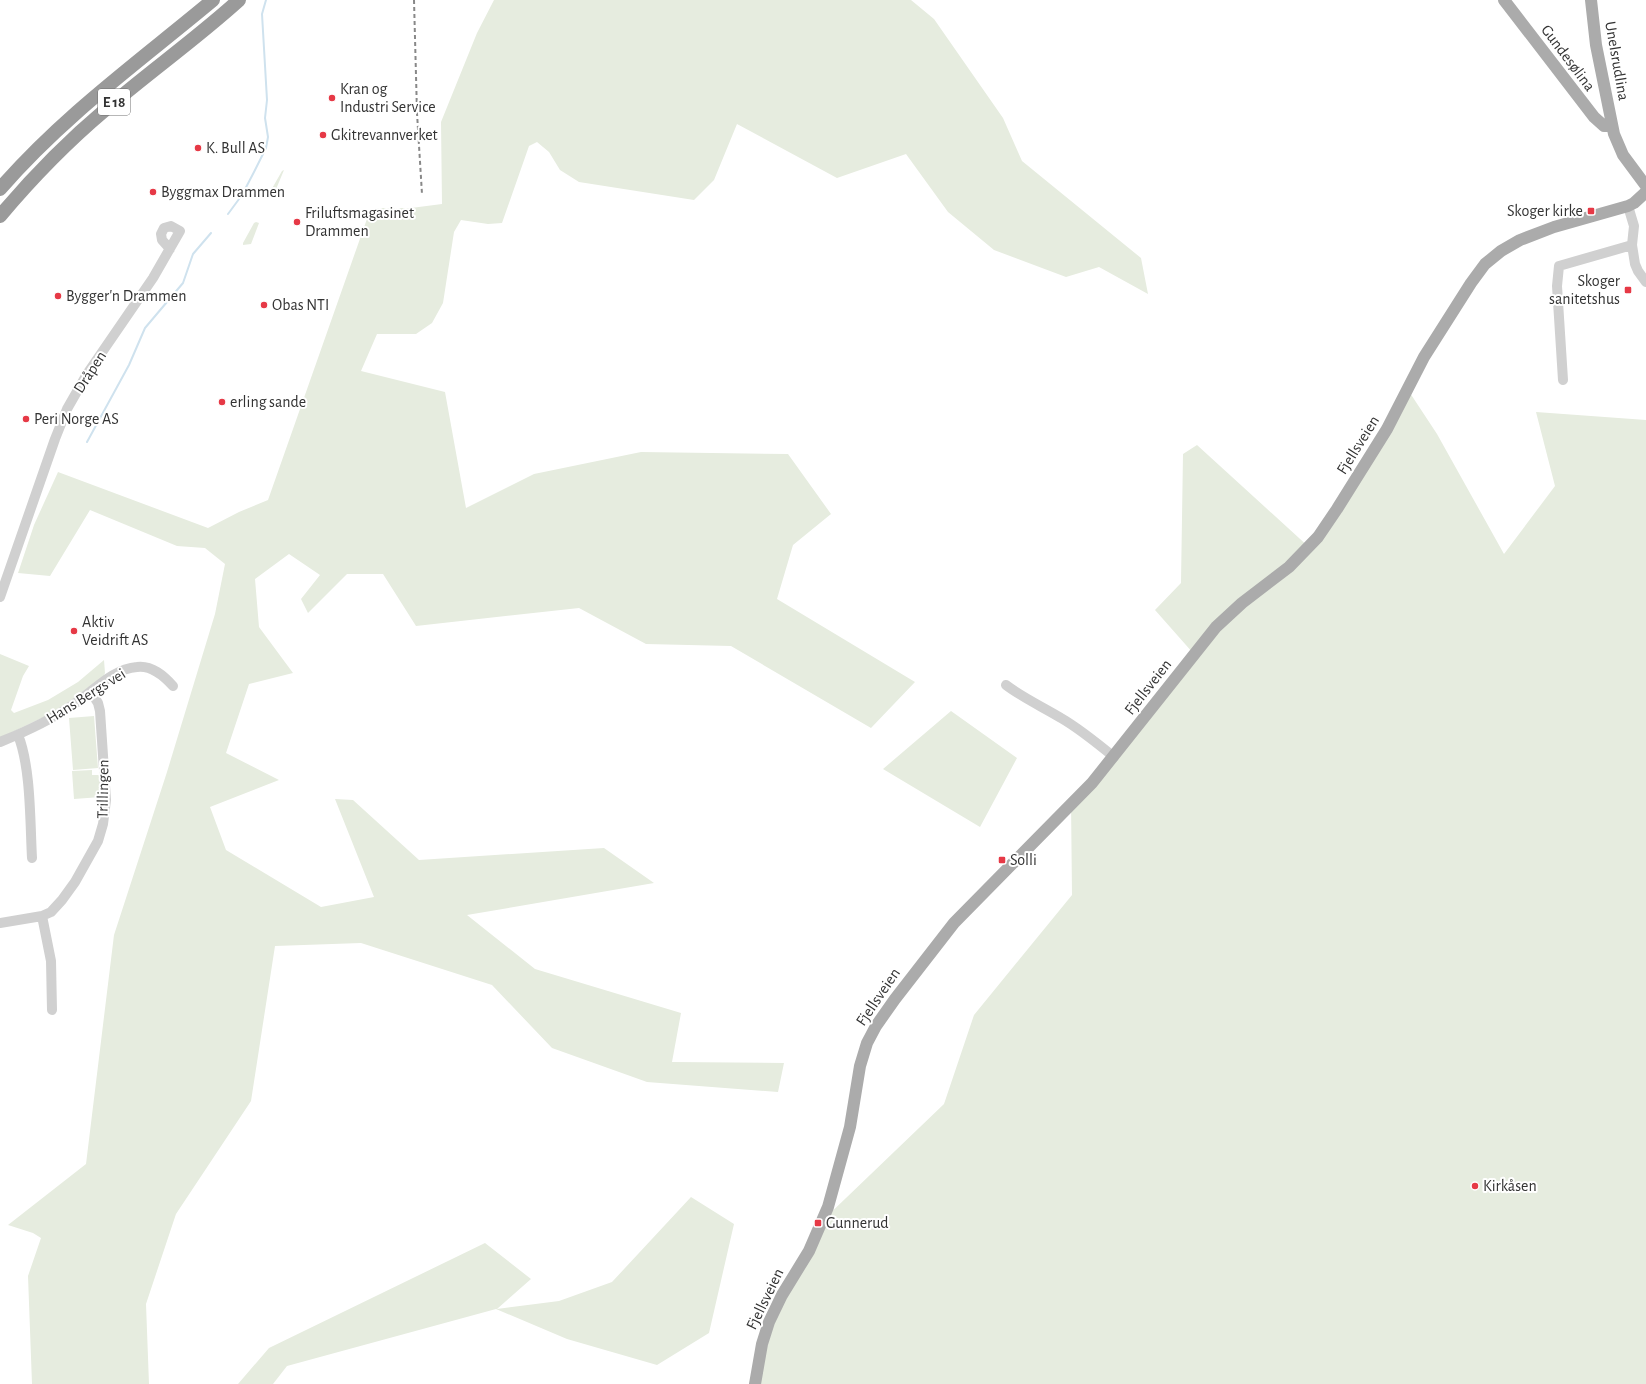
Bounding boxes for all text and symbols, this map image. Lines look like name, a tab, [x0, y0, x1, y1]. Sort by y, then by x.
street label: Unelsrudlina	[1602, 20, 1632, 102]
street label: Gundesølina	[1538, 22, 1598, 94]
place label: Kran og Industri Service	[340, 81, 436, 115]
road number: E 18	[98, 89, 130, 115]
marker: Kran og Industri Service	[327, 93, 337, 103]
place label: Gkitrevannverket	[331, 127, 438, 143]
marker: Gkitrevannverket	[318, 130, 328, 140]
place label: K. Bull AS	[206, 140, 265, 156]
marker: K. Bull AS	[193, 143, 203, 153]
place label: Byggmax Drammen	[161, 184, 285, 201]
marker: Byggmax Drammen	[148, 187, 158, 197]
place label: Skoger kirke	[1507, 203, 1583, 219]
place label: Friluftsmagasinet Drammen	[305, 205, 414, 239]
marker: Skoger kirke	[1586, 206, 1596, 216]
marker: Friluftsmagasinet Drammen	[292, 217, 302, 227]
place label: Skoger sanitetshus	[1549, 273, 1621, 307]
marker: Skoger sanitetshus	[1623, 285, 1633, 295]
place label: Bygger'n Drammen	[66, 288, 186, 305]
marker: Bygger'n Drammen	[53, 291, 63, 301]
place label: Obas NTI	[272, 297, 329, 313]
marker: Obas NTI	[259, 300, 269, 310]
street label: Dråpen	[71, 348, 109, 396]
place label: erling sande	[230, 394, 306, 410]
marker: erling sande	[217, 397, 227, 407]
place label: Peri Norge AS	[34, 411, 119, 427]
street label: Fjellsveien	[1334, 413, 1383, 478]
marker: Peri Norge AS	[21, 414, 31, 424]
place label: Aktiv Veidrift AS	[82, 614, 148, 648]
marker: Aktiv Veidrift AS	[69, 626, 79, 636]
street label: Fjellsveien	[1121, 656, 1175, 718]
street label: Hans Bergs vei	[44, 665, 128, 727]
street label: Trillingen	[94, 759, 112, 819]
place label: Solli	[1010, 852, 1037, 868]
marker: Solli	[997, 855, 1007, 865]
street label: Fjellsveien	[853, 965, 904, 1029]
place label: Kirkåsen	[1483, 1178, 1537, 1194]
marker: Kirkåsen	[1470, 1181, 1480, 1191]
place label: Gunnerud	[826, 1215, 889, 1231]
marker: Gunnerud	[813, 1218, 823, 1228]
street label: Fjellsveien	[743, 1266, 788, 1333]

